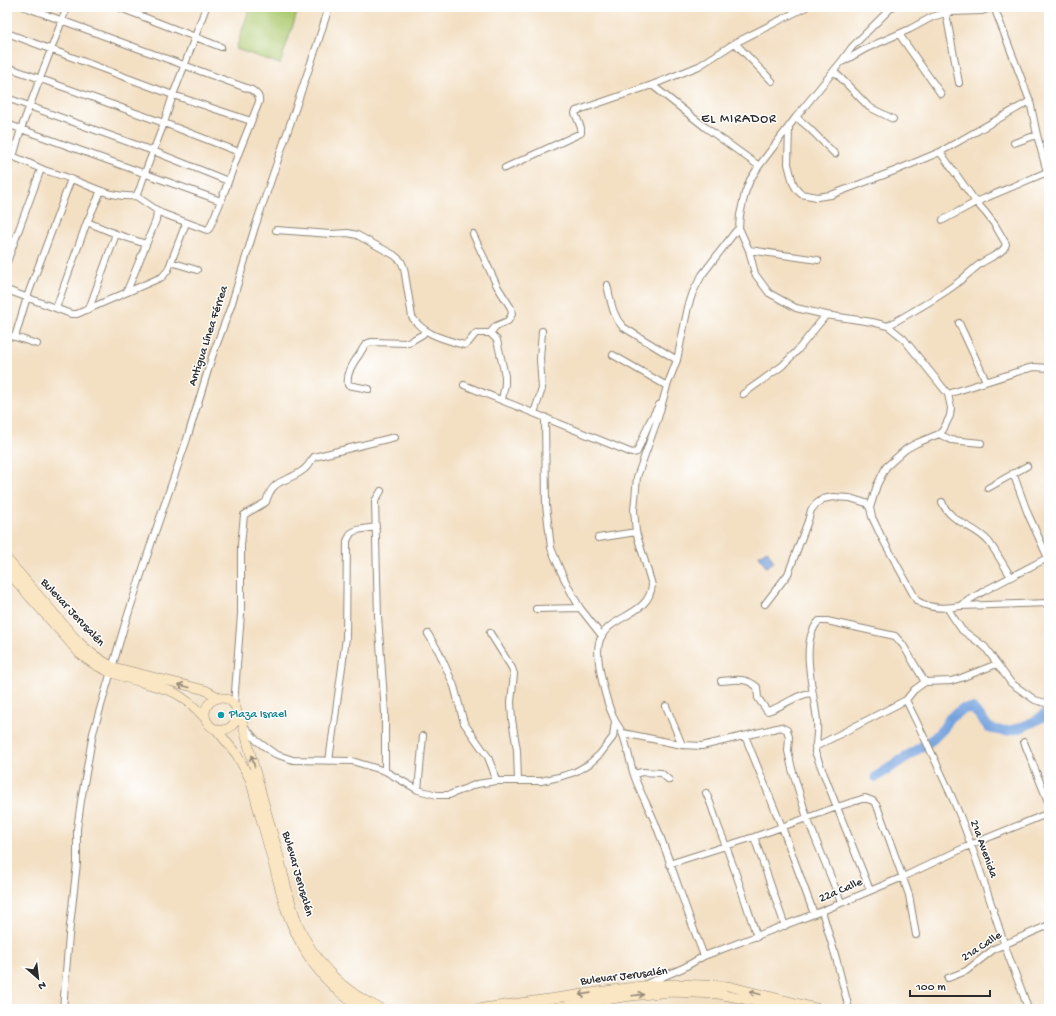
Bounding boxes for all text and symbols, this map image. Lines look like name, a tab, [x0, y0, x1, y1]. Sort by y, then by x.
district label: EL MIRADOR	[701, 112, 777, 127]
street label: Antigua Línea Férrea	[186, 284, 232, 388]
street label: Bulevar Jerusalén	[36, 575, 107, 650]
one-way arrow	[177, 681, 190, 689]
place label: Plaza Israel	[228, 708, 287, 722]
marker: Plaza Israel	[216, 710, 226, 720]
one-way arrow	[249, 755, 256, 768]
street label: 21a Avenida	[966, 818, 1000, 880]
street label: Bulevar Jerusalén	[278, 829, 316, 918]
street label: 22a Calle	[817, 875, 866, 906]
street label: 21a Calle	[959, 928, 1005, 965]
north arrow	[18, 958, 58, 998]
street label: Bulevar Jerusalén	[579, 965, 669, 989]
scale bar	[910, 972, 990, 998]
text: N	[36, 978, 48, 992]
text: 100 m	[915, 981, 946, 995]
one-way arrow	[749, 989, 762, 996]
one-way arrow	[579, 990, 592, 998]
one-way arrow	[631, 991, 644, 999]

